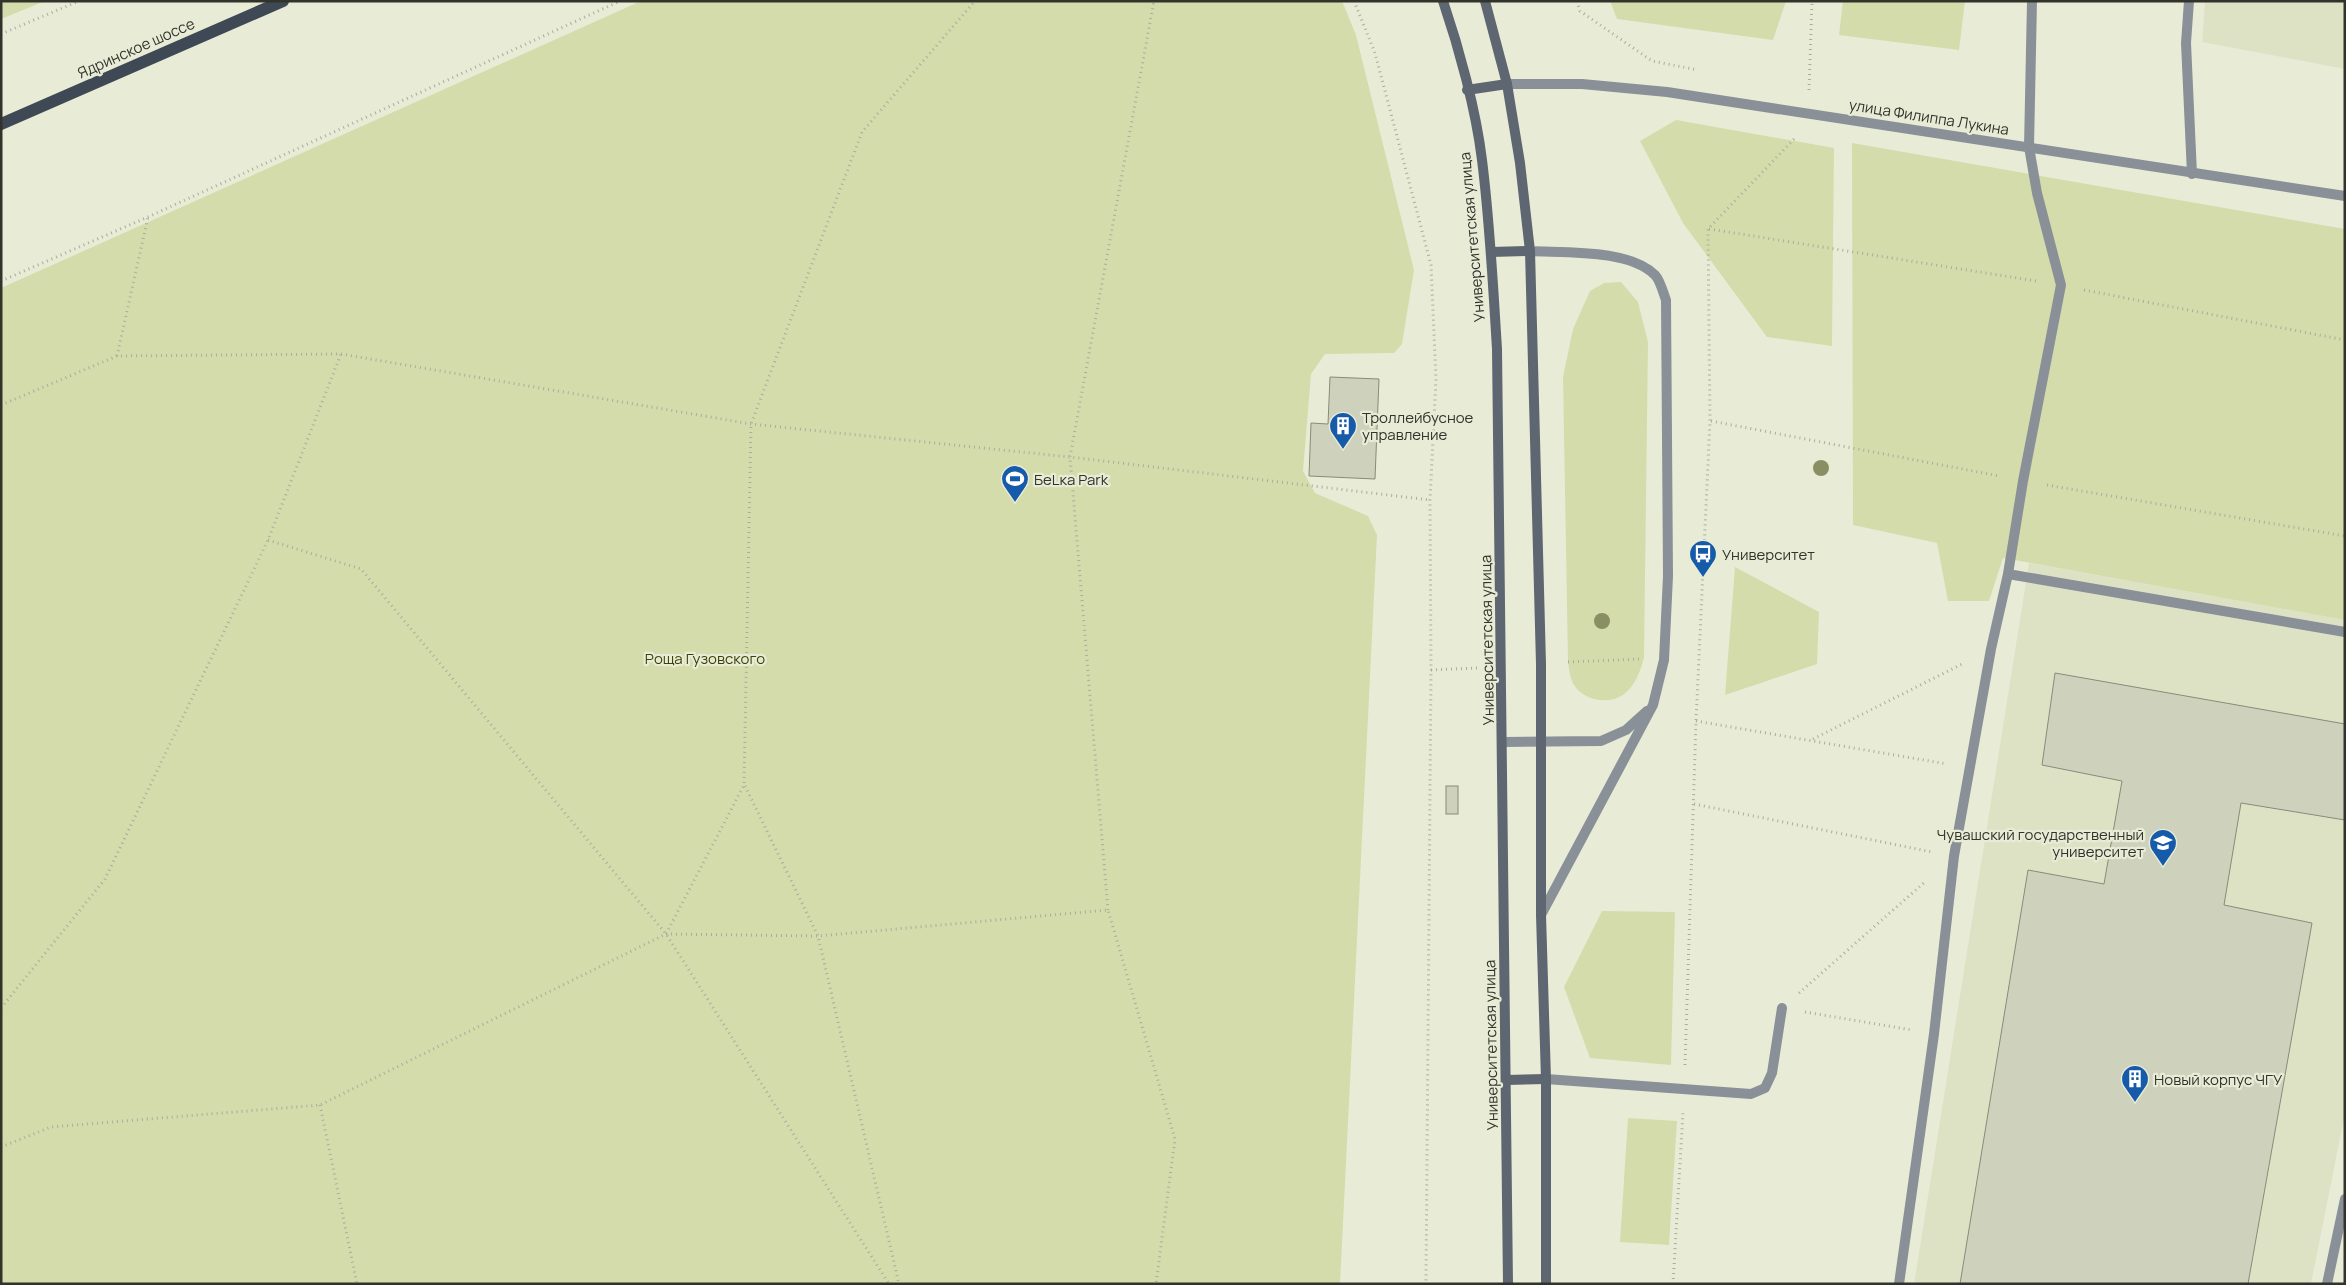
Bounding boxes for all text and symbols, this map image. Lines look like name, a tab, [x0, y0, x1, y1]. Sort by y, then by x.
street label: Ядринское шоссе	[74, 13, 198, 83]
street label: улица Филиппа Лукина	[1847, 94, 2011, 140]
street label: Университетская улица	[1454, 151, 1490, 323]
place label: Троллейбусное управление	[1362, 407, 1474, 445]
building icon: Троллейбусное управление	[1328, 411, 1358, 450]
sports icon: БeLка Park	[1000, 464, 1030, 503]
place label: БeLка Park	[1034, 469, 1109, 490]
bus stop icon: Университет	[1688, 539, 1718, 578]
place label: Университет	[1722, 544, 1815, 565]
street label: Университетская улица	[1475, 555, 1499, 725]
park label: Роща Гузовского	[645, 648, 765, 669]
place label: Чувашский государственный университет	[1937, 824, 2144, 862]
school or university icon: Чувашский государственный университет	[2148, 828, 2178, 867]
street label: Университетская улица	[1479, 960, 1503, 1130]
building icon: Новый корпус ЧГУ	[2120, 1064, 2150, 1103]
place label: Новый корпус ЧГУ	[2154, 1069, 2283, 1090]

